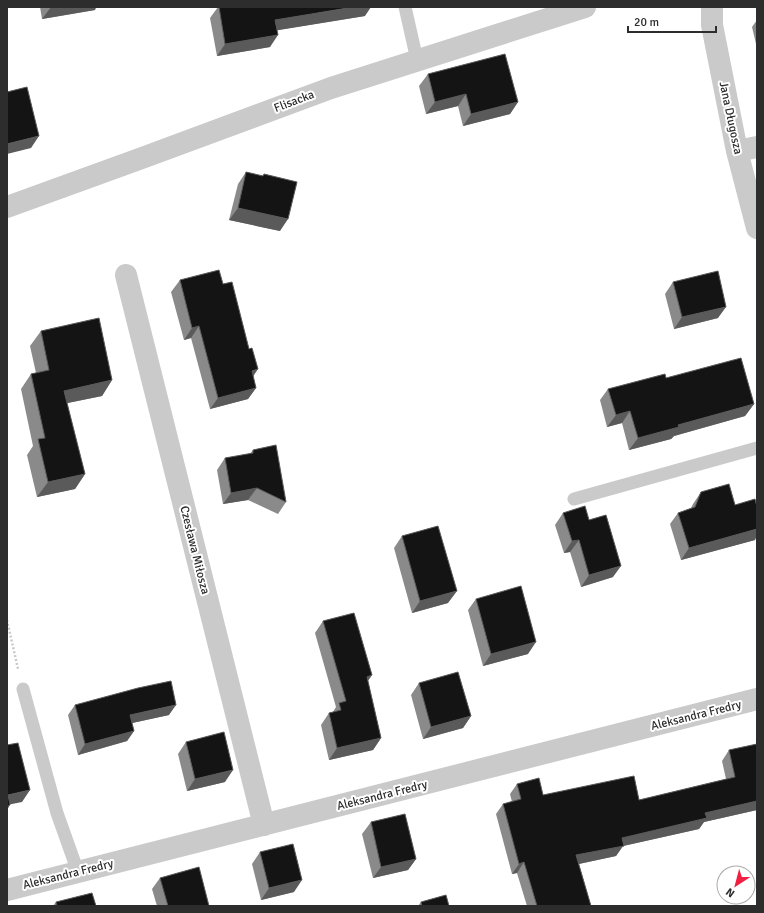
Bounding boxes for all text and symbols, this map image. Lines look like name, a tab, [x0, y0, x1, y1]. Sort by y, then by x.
scale bar	[628, 8, 716, 34]
text: 20 m	[634, 15, 659, 30]
street label: Jana Długosza	[715, 80, 746, 156]
street label: Flisacka	[272, 87, 316, 116]
street label: Czesława Miłosza	[176, 504, 213, 596]
street label: Aleksandra Fredry	[649, 697, 743, 734]
street label: Aleksandra Fredry	[335, 777, 429, 814]
street label: Aleksandra Fredry	[21, 856, 115, 893]
north arrow	[716, 865, 756, 905]
text: N	[723, 885, 737, 900]

